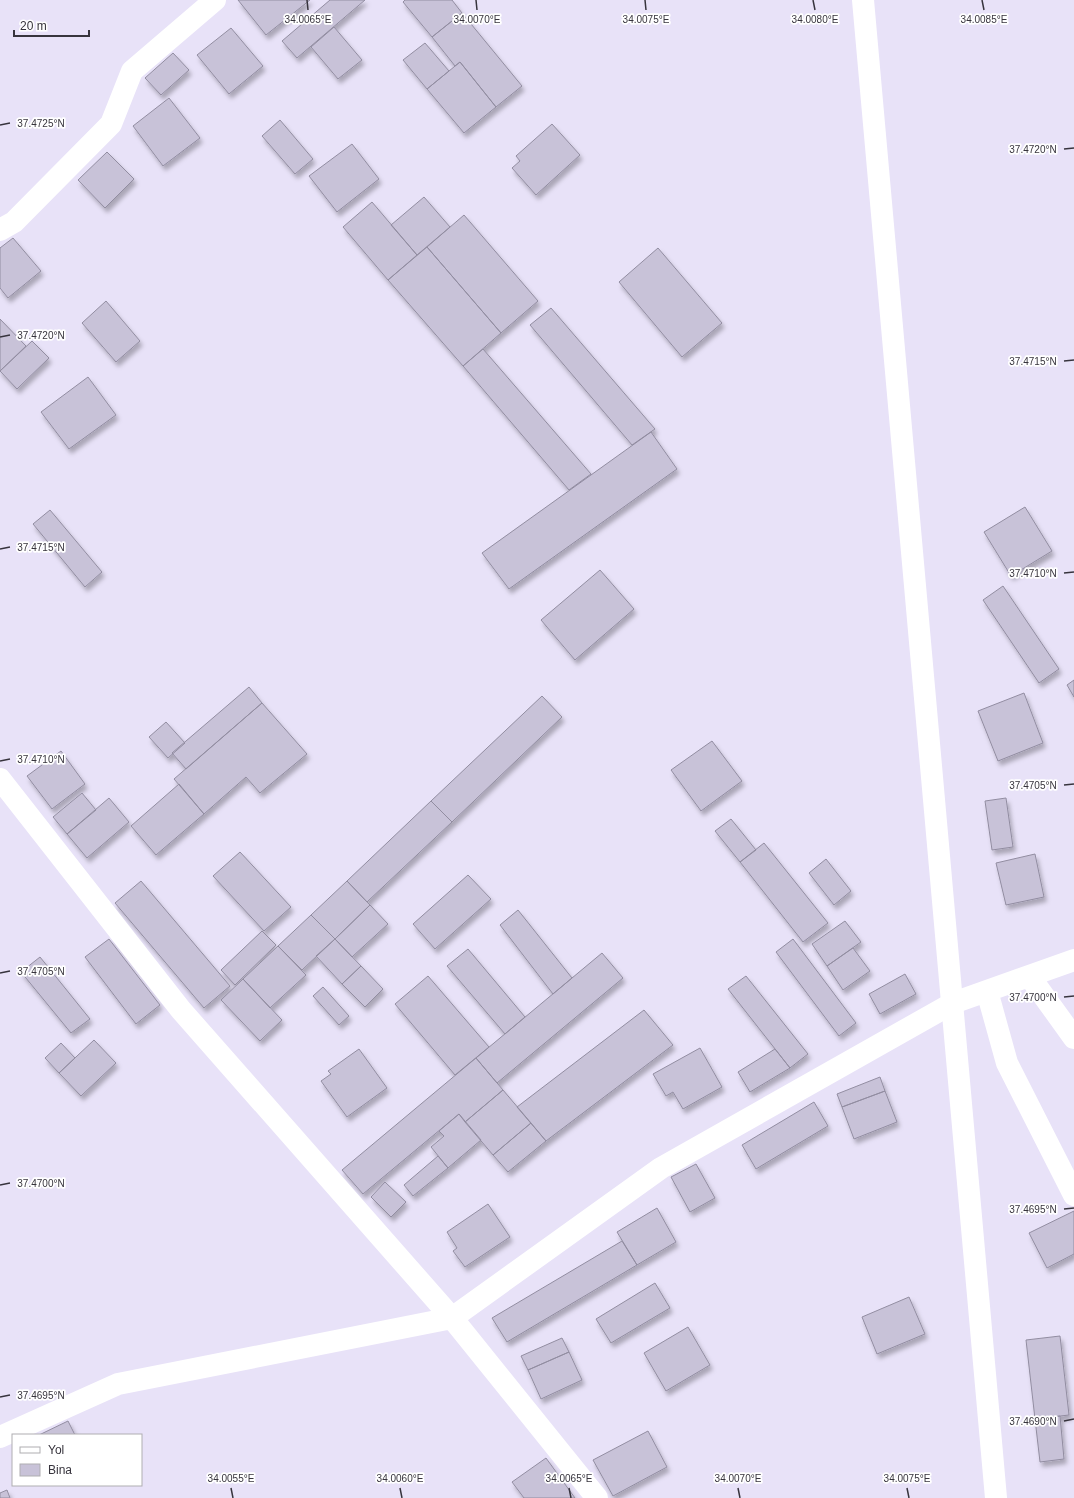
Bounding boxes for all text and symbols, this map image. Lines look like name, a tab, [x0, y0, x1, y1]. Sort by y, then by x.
scale bar	[14, 12, 89, 38]
text: 34.0065°E	[285, 14, 332, 25]
text: 34.0070°E	[454, 14, 501, 25]
text: 34.0075°E	[623, 14, 670, 25]
text: 34.0080°E	[792, 14, 839, 25]
text: 34.0085°E	[961, 14, 1008, 25]
text: 20 m	[20, 19, 47, 33]
text: 37.4725°N	[17, 118, 65, 129]
text: 37.4720°N	[1009, 144, 1057, 155]
text: 37.4720°N	[17, 330, 65, 341]
text: 37.4715°N	[1009, 356, 1057, 367]
text: 37.4715°N	[17, 542, 65, 553]
text: 37.4710°N	[1009, 568, 1057, 579]
text: 37.4710°N	[17, 754, 65, 765]
text: 37.4705°N	[1009, 780, 1057, 791]
text: 37.4705°N	[17, 966, 65, 977]
text: 37.4700°N	[1009, 992, 1057, 1003]
text: 37.4700°N	[17, 1178, 65, 1189]
text: 37.4695°N	[1009, 1204, 1057, 1215]
text: 37.4695°N	[17, 1390, 65, 1401]
text: 37.4690°N	[1009, 1416, 1057, 1427]
legend	[12, 1434, 142, 1486]
text: Yol	[48, 1443, 64, 1457]
text: Bina	[48, 1463, 72, 1477]
text: 34.0055°E	[208, 1473, 255, 1484]
text: 34.0060°E	[377, 1473, 424, 1484]
text: 34.0065°E	[546, 1473, 593, 1484]
text: 34.0070°E	[715, 1473, 762, 1484]
text: 34.0075°E	[884, 1473, 931, 1484]

